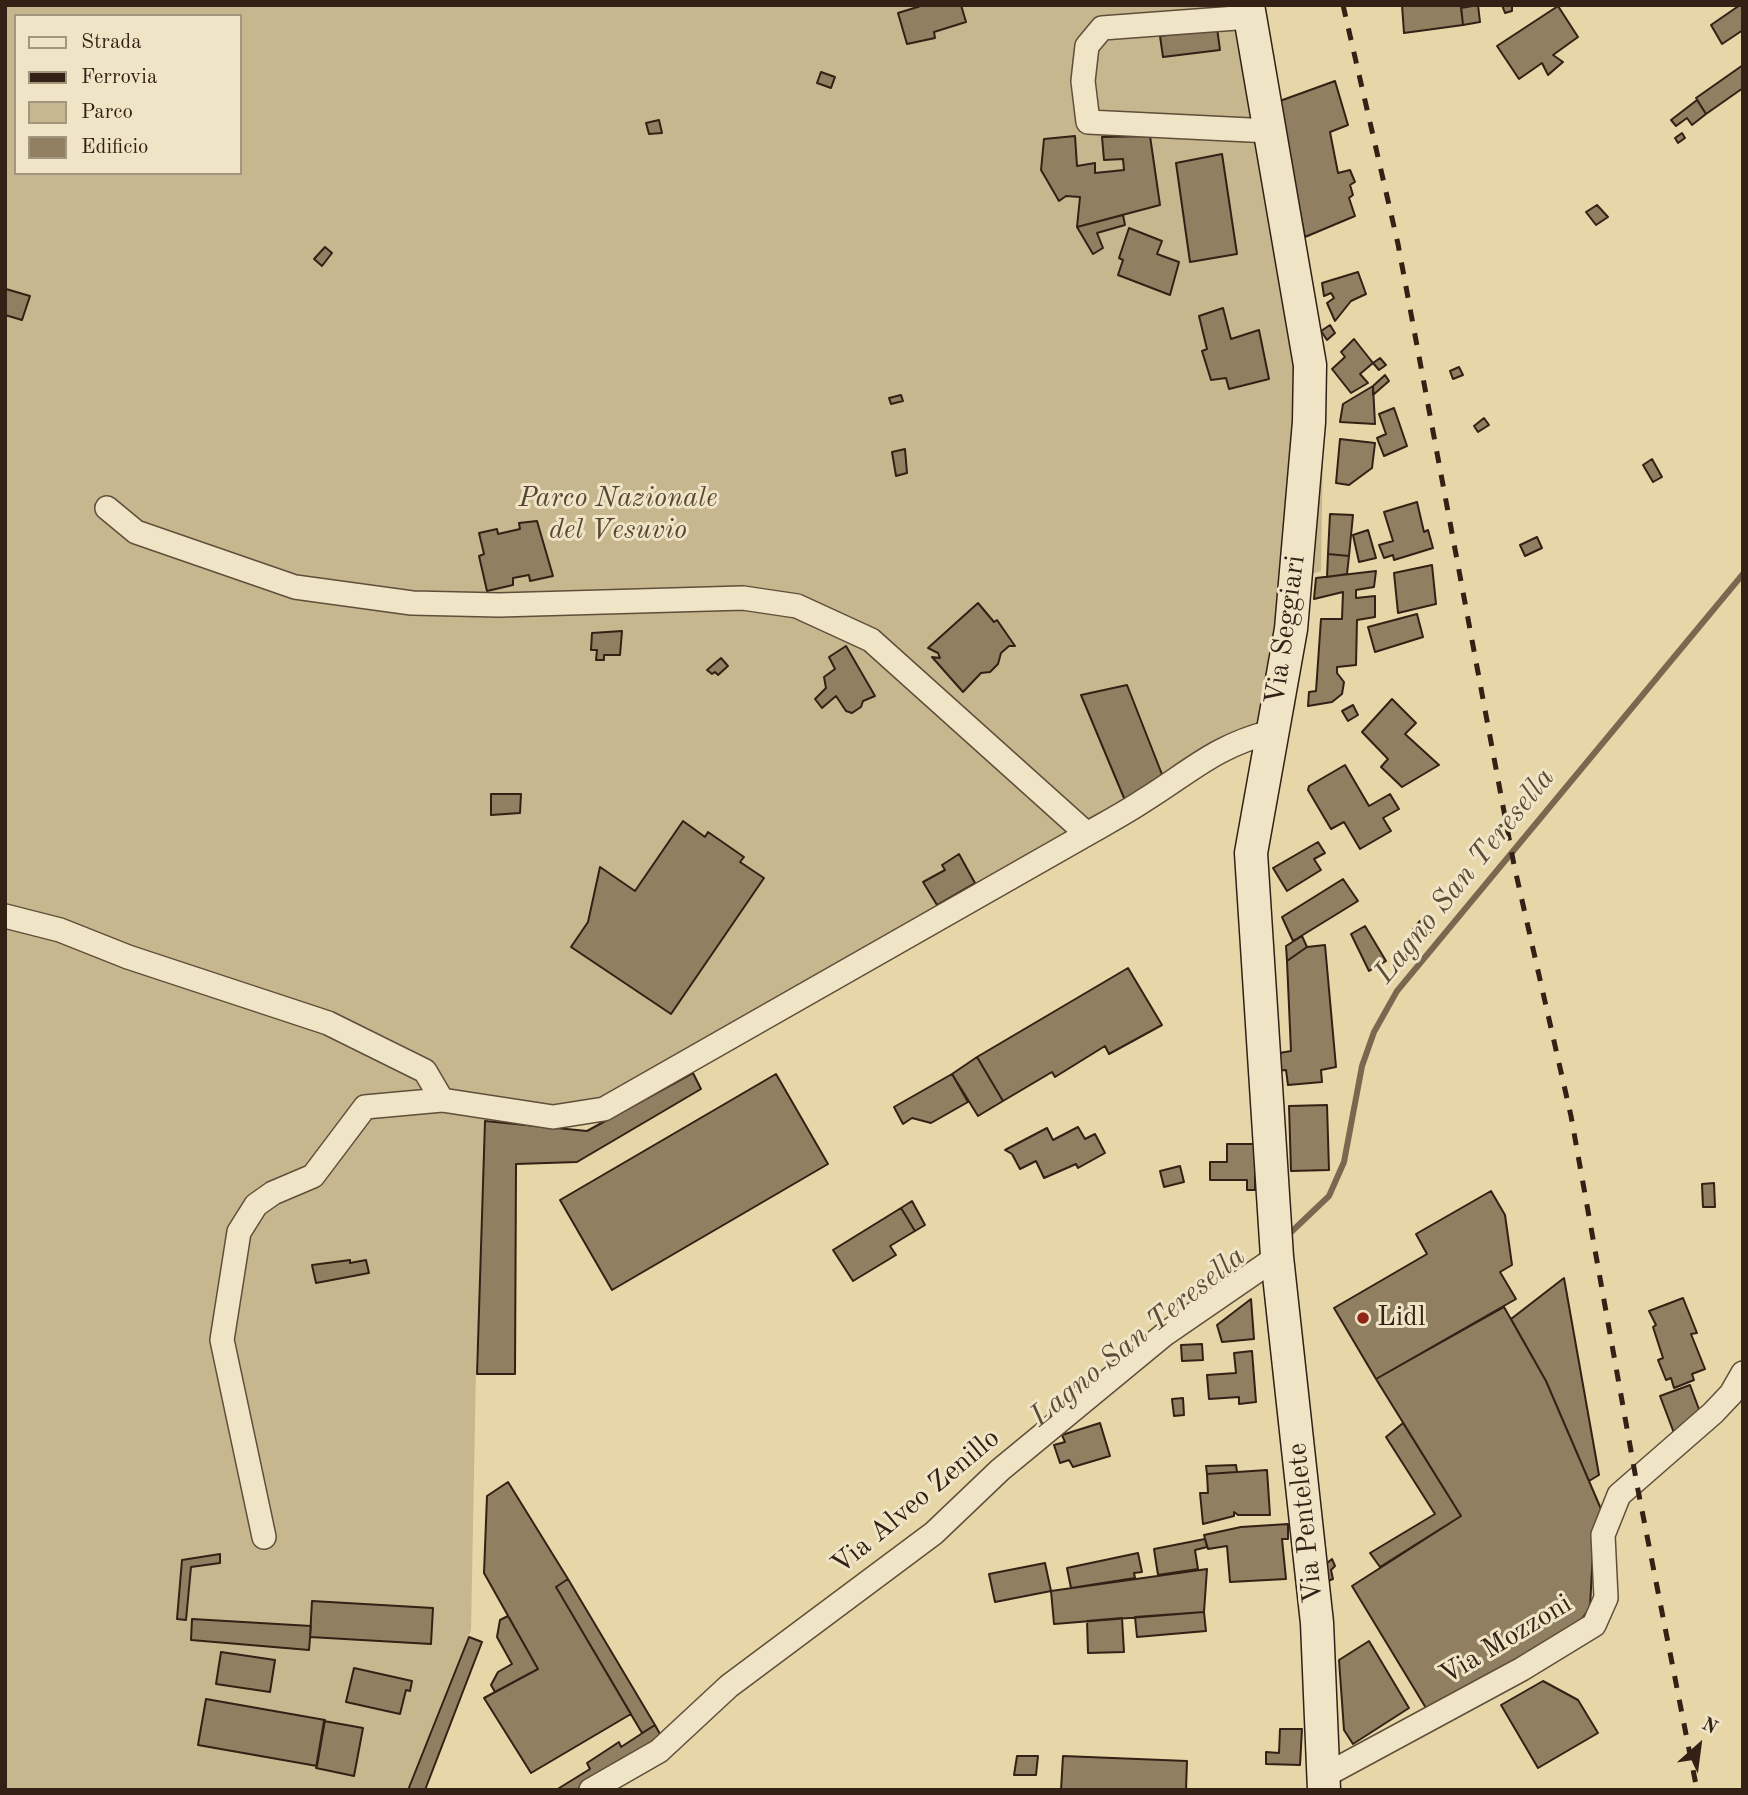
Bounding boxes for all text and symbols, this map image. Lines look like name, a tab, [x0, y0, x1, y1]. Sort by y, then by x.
legend	[14, 14, 242, 175]
text: Strada	[81, 32, 142, 53]
text: Ferrovia	[81, 67, 157, 88]
text: Parco	[81, 102, 133, 123]
text: Edificio	[81, 137, 149, 158]
park label: Parco Nazionale del Vesuvio	[518, 482, 718, 548]
street label: Via Seggiari	[1259, 553, 1313, 707]
water label: Lagno San Teresella	[1367, 761, 1563, 991]
water label: Lagno San Teresella	[1023, 1239, 1253, 1435]
place label: Lidl	[1377, 1301, 1425, 1335]
marker: Lidl	[1355, 1310, 1371, 1326]
street label: Via Alveo Zenillo	[825, 1422, 1007, 1582]
street label: Via Pentelete	[1281, 1441, 1331, 1605]
street label: Via Mozzoni	[1434, 1587, 1578, 1693]
north arrow	[1664, 1711, 1734, 1781]
text: N	[1698, 1715, 1720, 1739]

